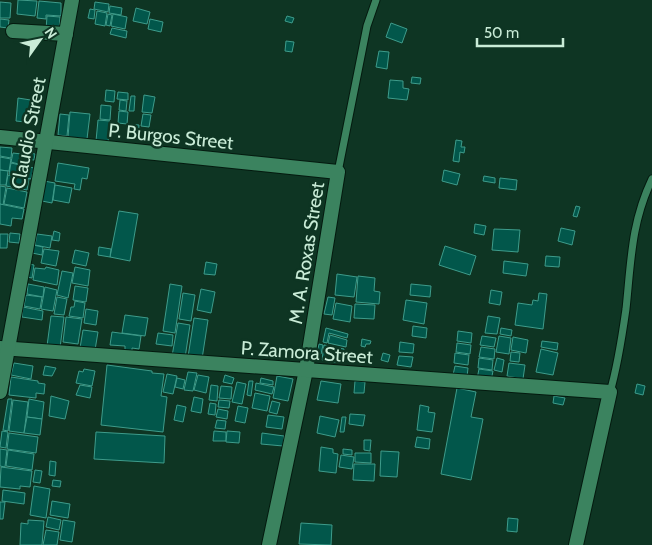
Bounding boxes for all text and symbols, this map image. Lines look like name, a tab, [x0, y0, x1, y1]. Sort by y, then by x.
north arrow	[15, 15, 65, 65]
scale bar	[477, 15, 563, 47]
text: N	[41, 24, 61, 42]
text: 50 m	[484, 24, 519, 42]
street label: Claudio Street	[6, 75, 51, 191]
street label: P. Burgos Street	[107, 118, 235, 155]
street label: M. A. Roxas Street	[284, 180, 329, 326]
street label: P. Zamora Street	[240, 336, 374, 369]

